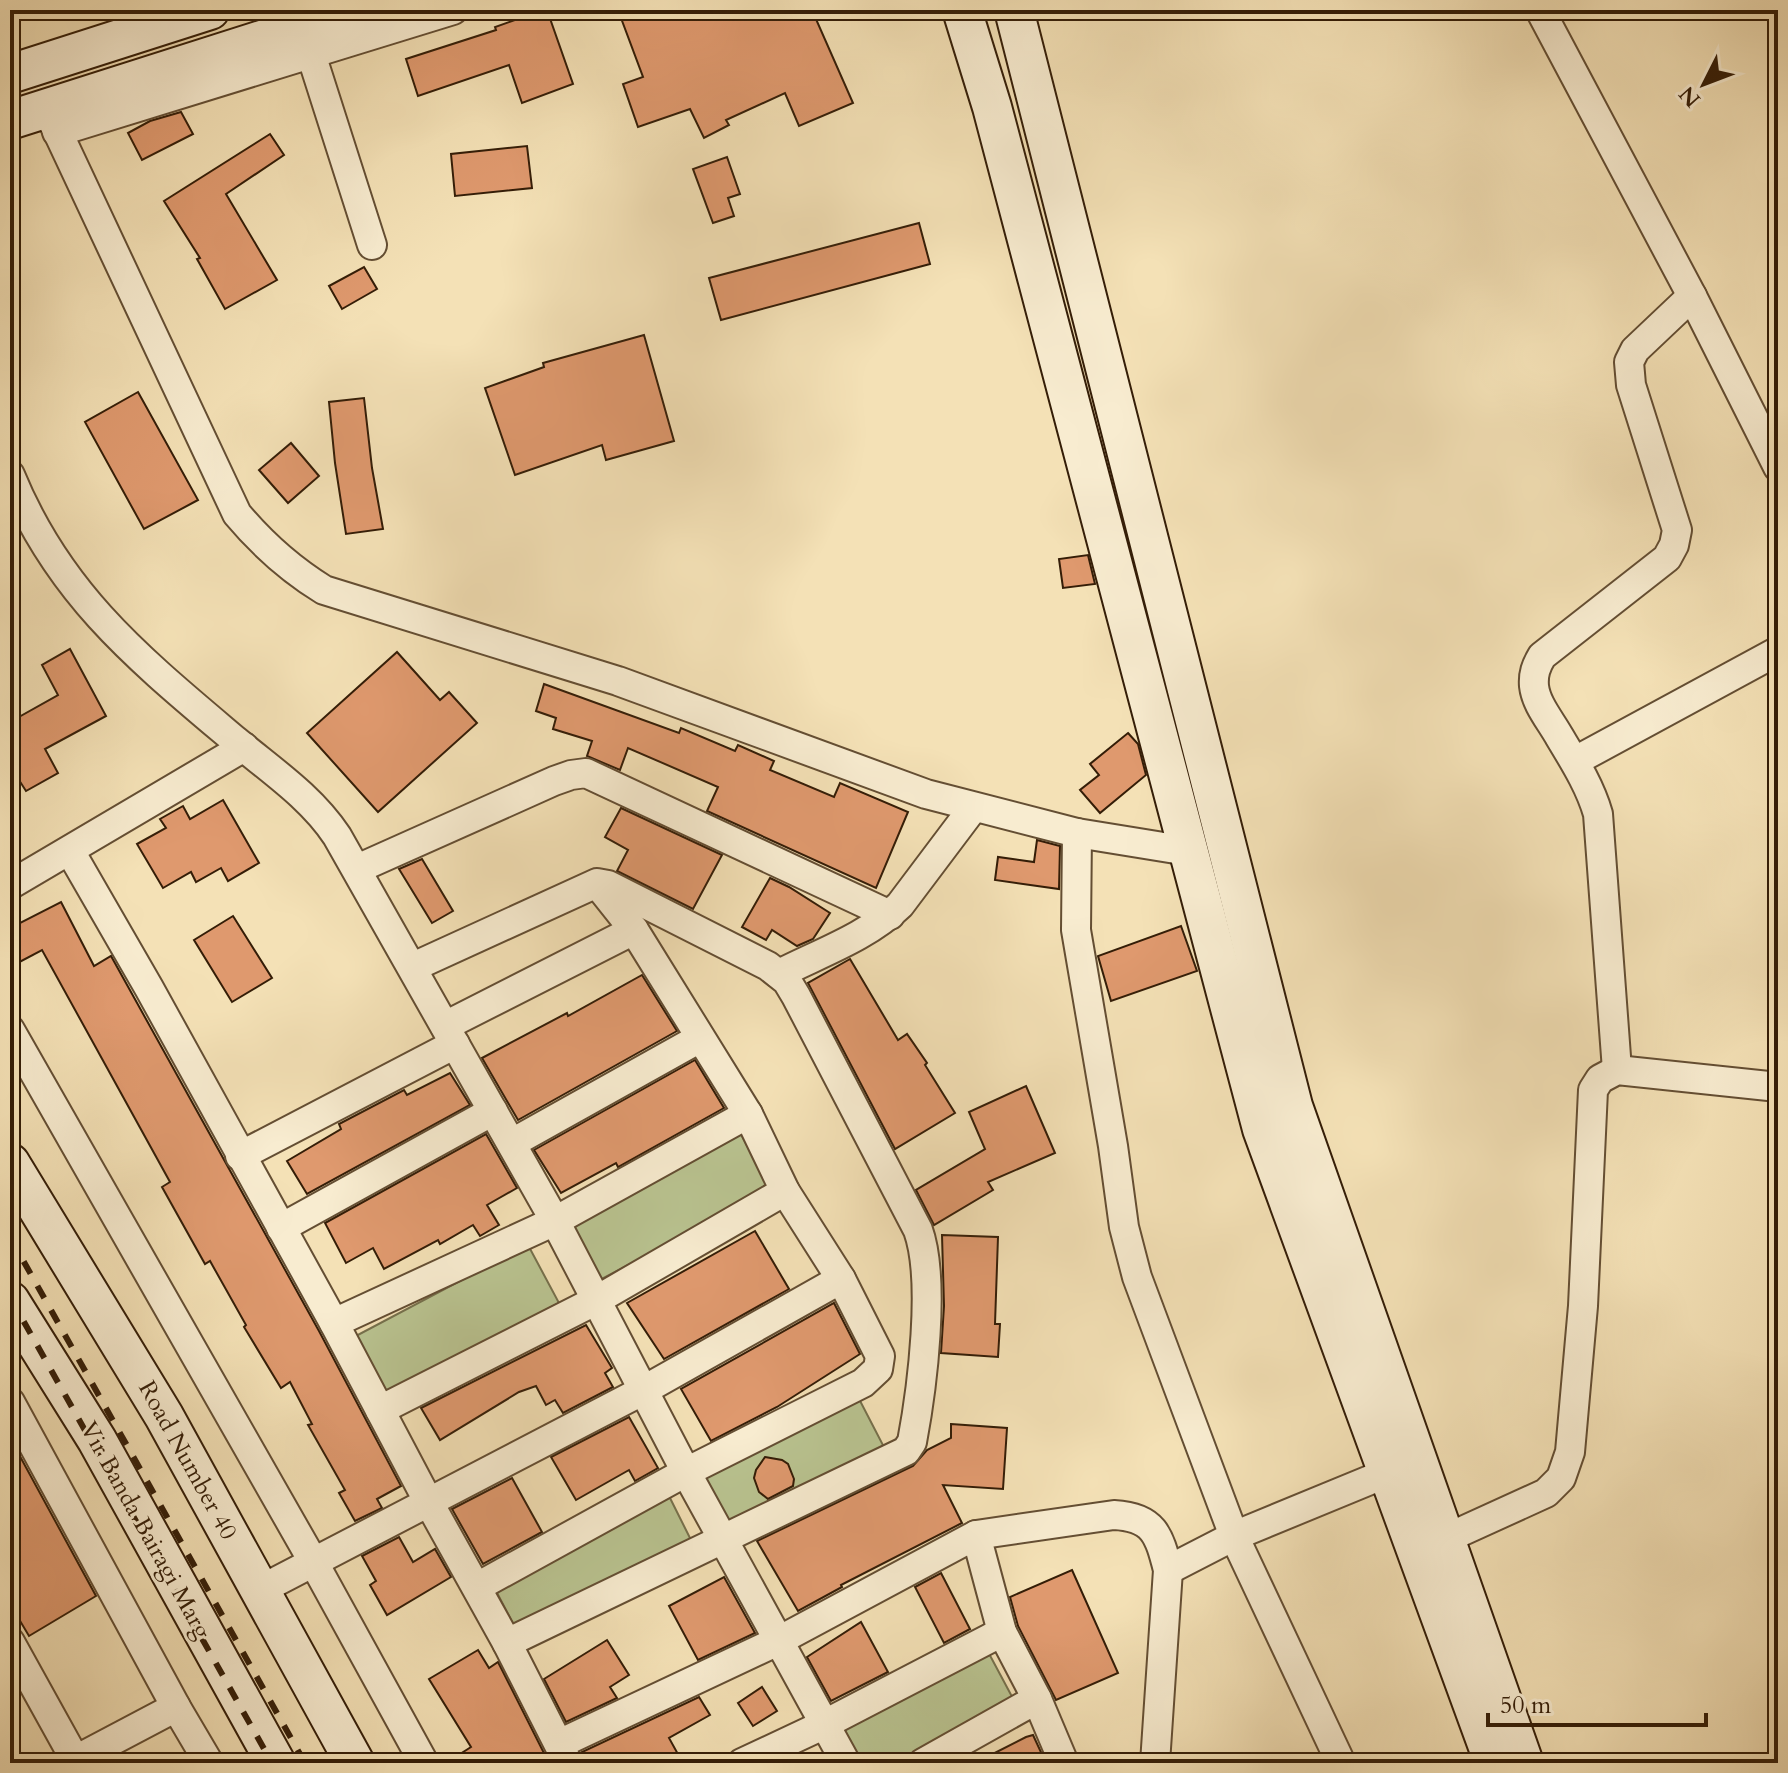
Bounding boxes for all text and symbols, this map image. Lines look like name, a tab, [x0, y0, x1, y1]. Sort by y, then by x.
north arrow	[1664, 44, 1744, 124]
text: N	[1672, 80, 1707, 114]
street label: Road Number 40	[130, 1375, 245, 1546]
street label: Vir Banda Bairagi Marg	[72, 1416, 219, 1645]
scale bar	[1488, 1677, 1706, 1727]
text: 50 m	[1500, 1689, 1552, 1722]

